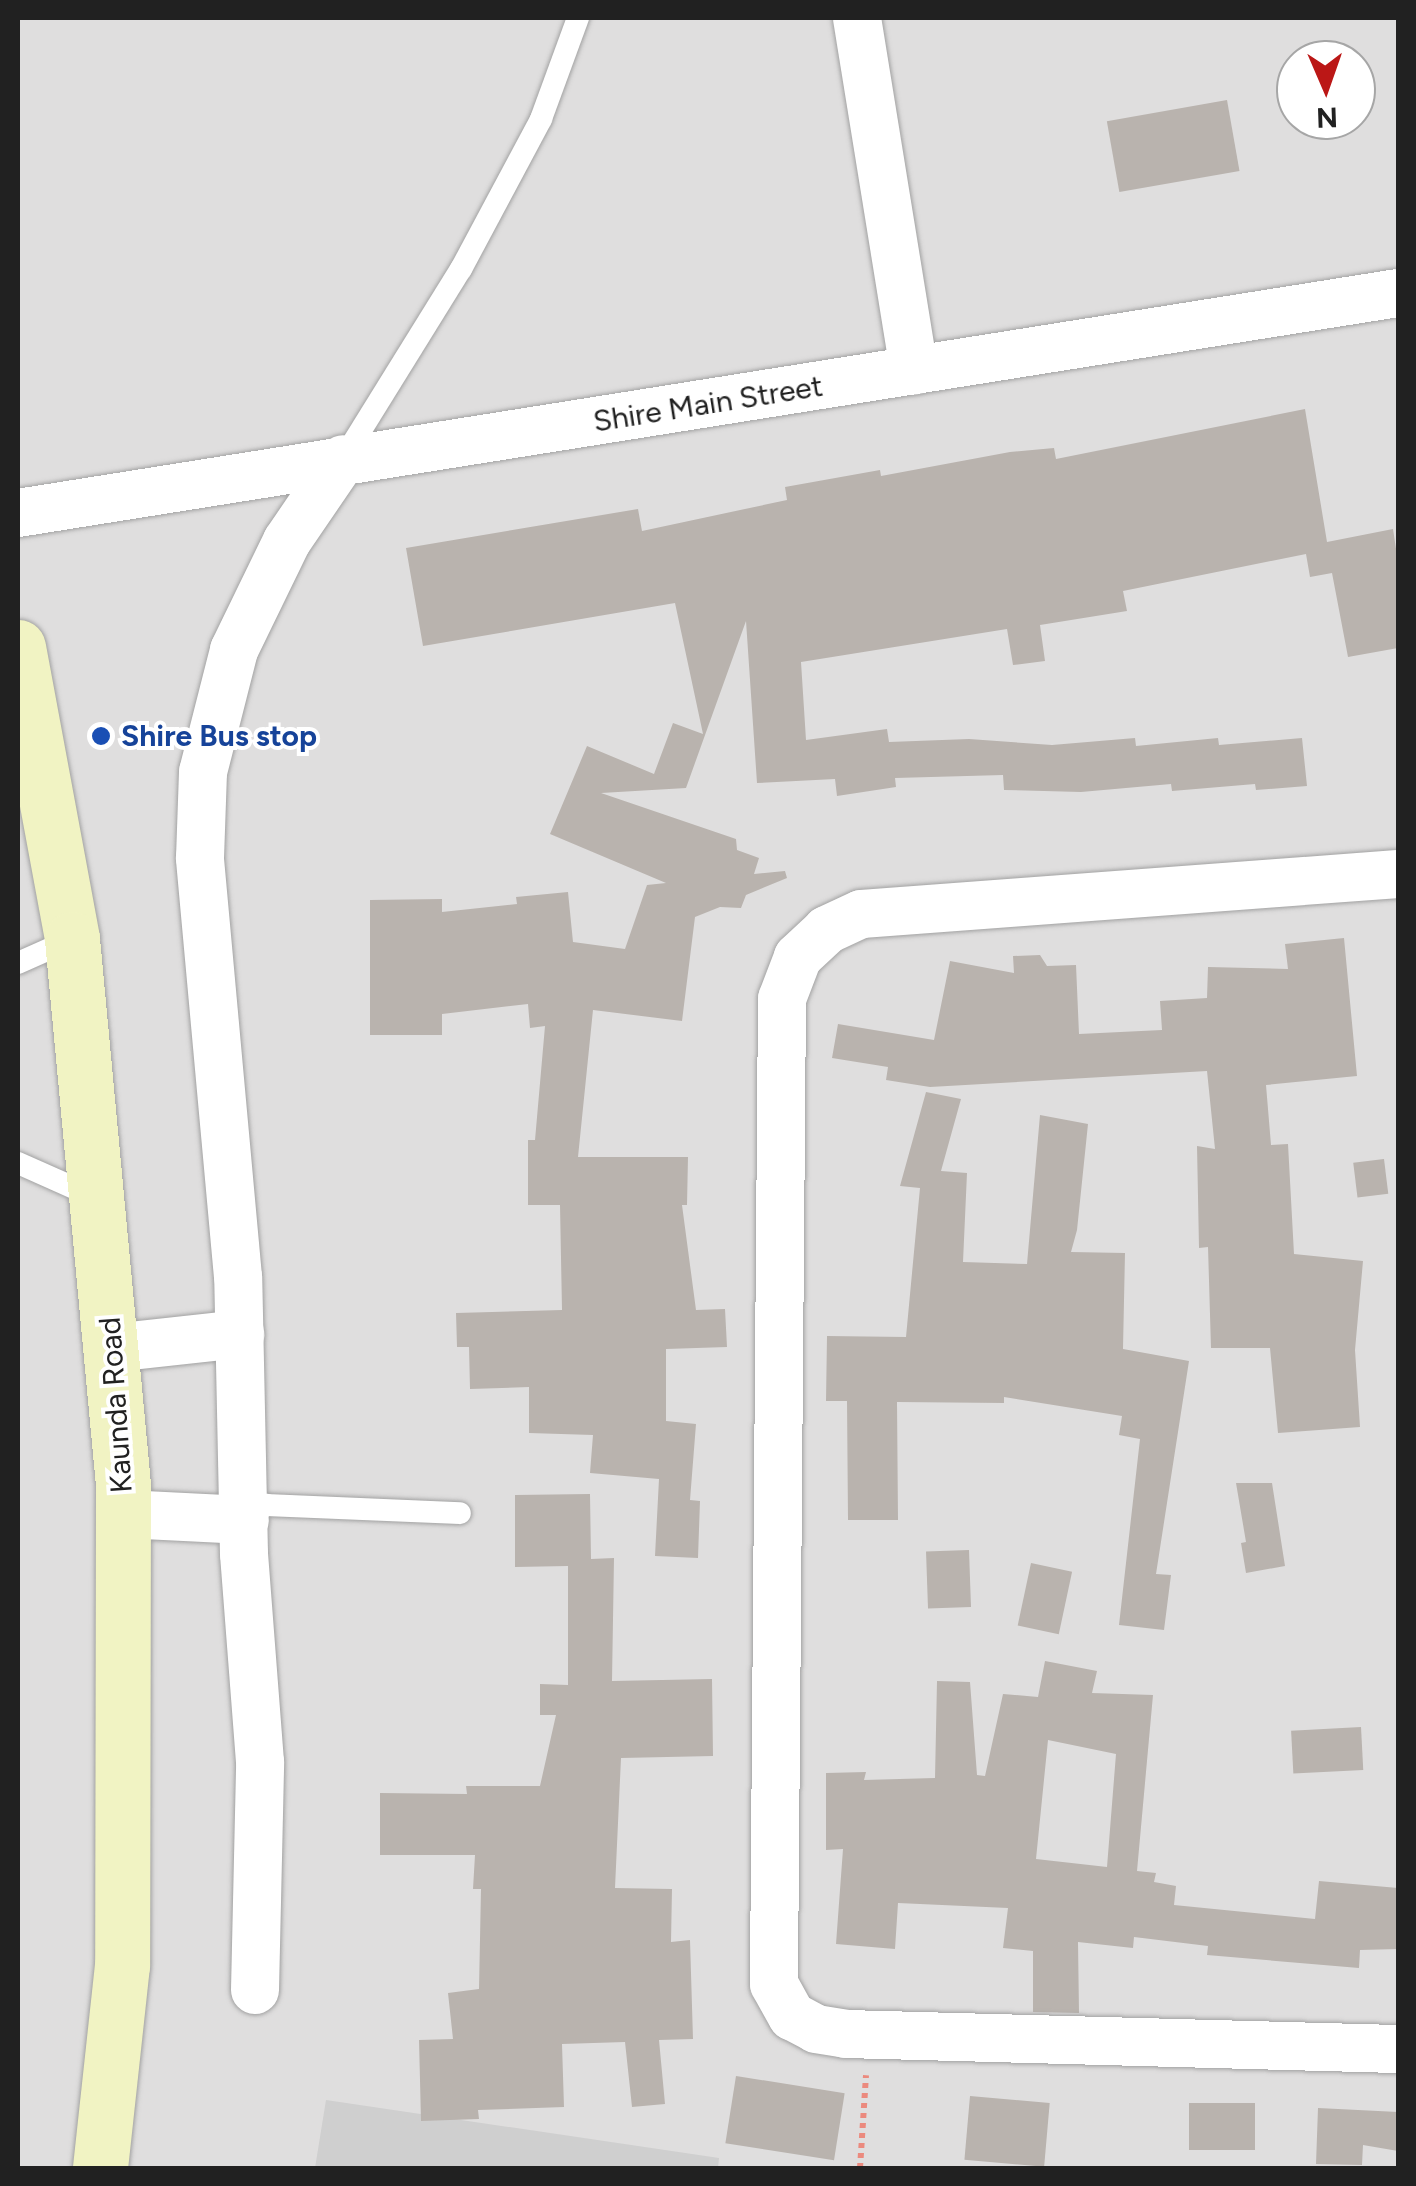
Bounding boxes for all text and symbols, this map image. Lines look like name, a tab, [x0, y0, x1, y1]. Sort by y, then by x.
north arrow	[1276, 40, 1376, 140]
text: N	[1316, 101, 1338, 135]
street label: Shire Main Street	[591, 368, 825, 440]
place label: Shire Bus stop	[121, 718, 317, 754]
marker: Shire Bus stop	[90, 725, 112, 747]
street label: Kaunda Road	[92, 1316, 140, 1494]

